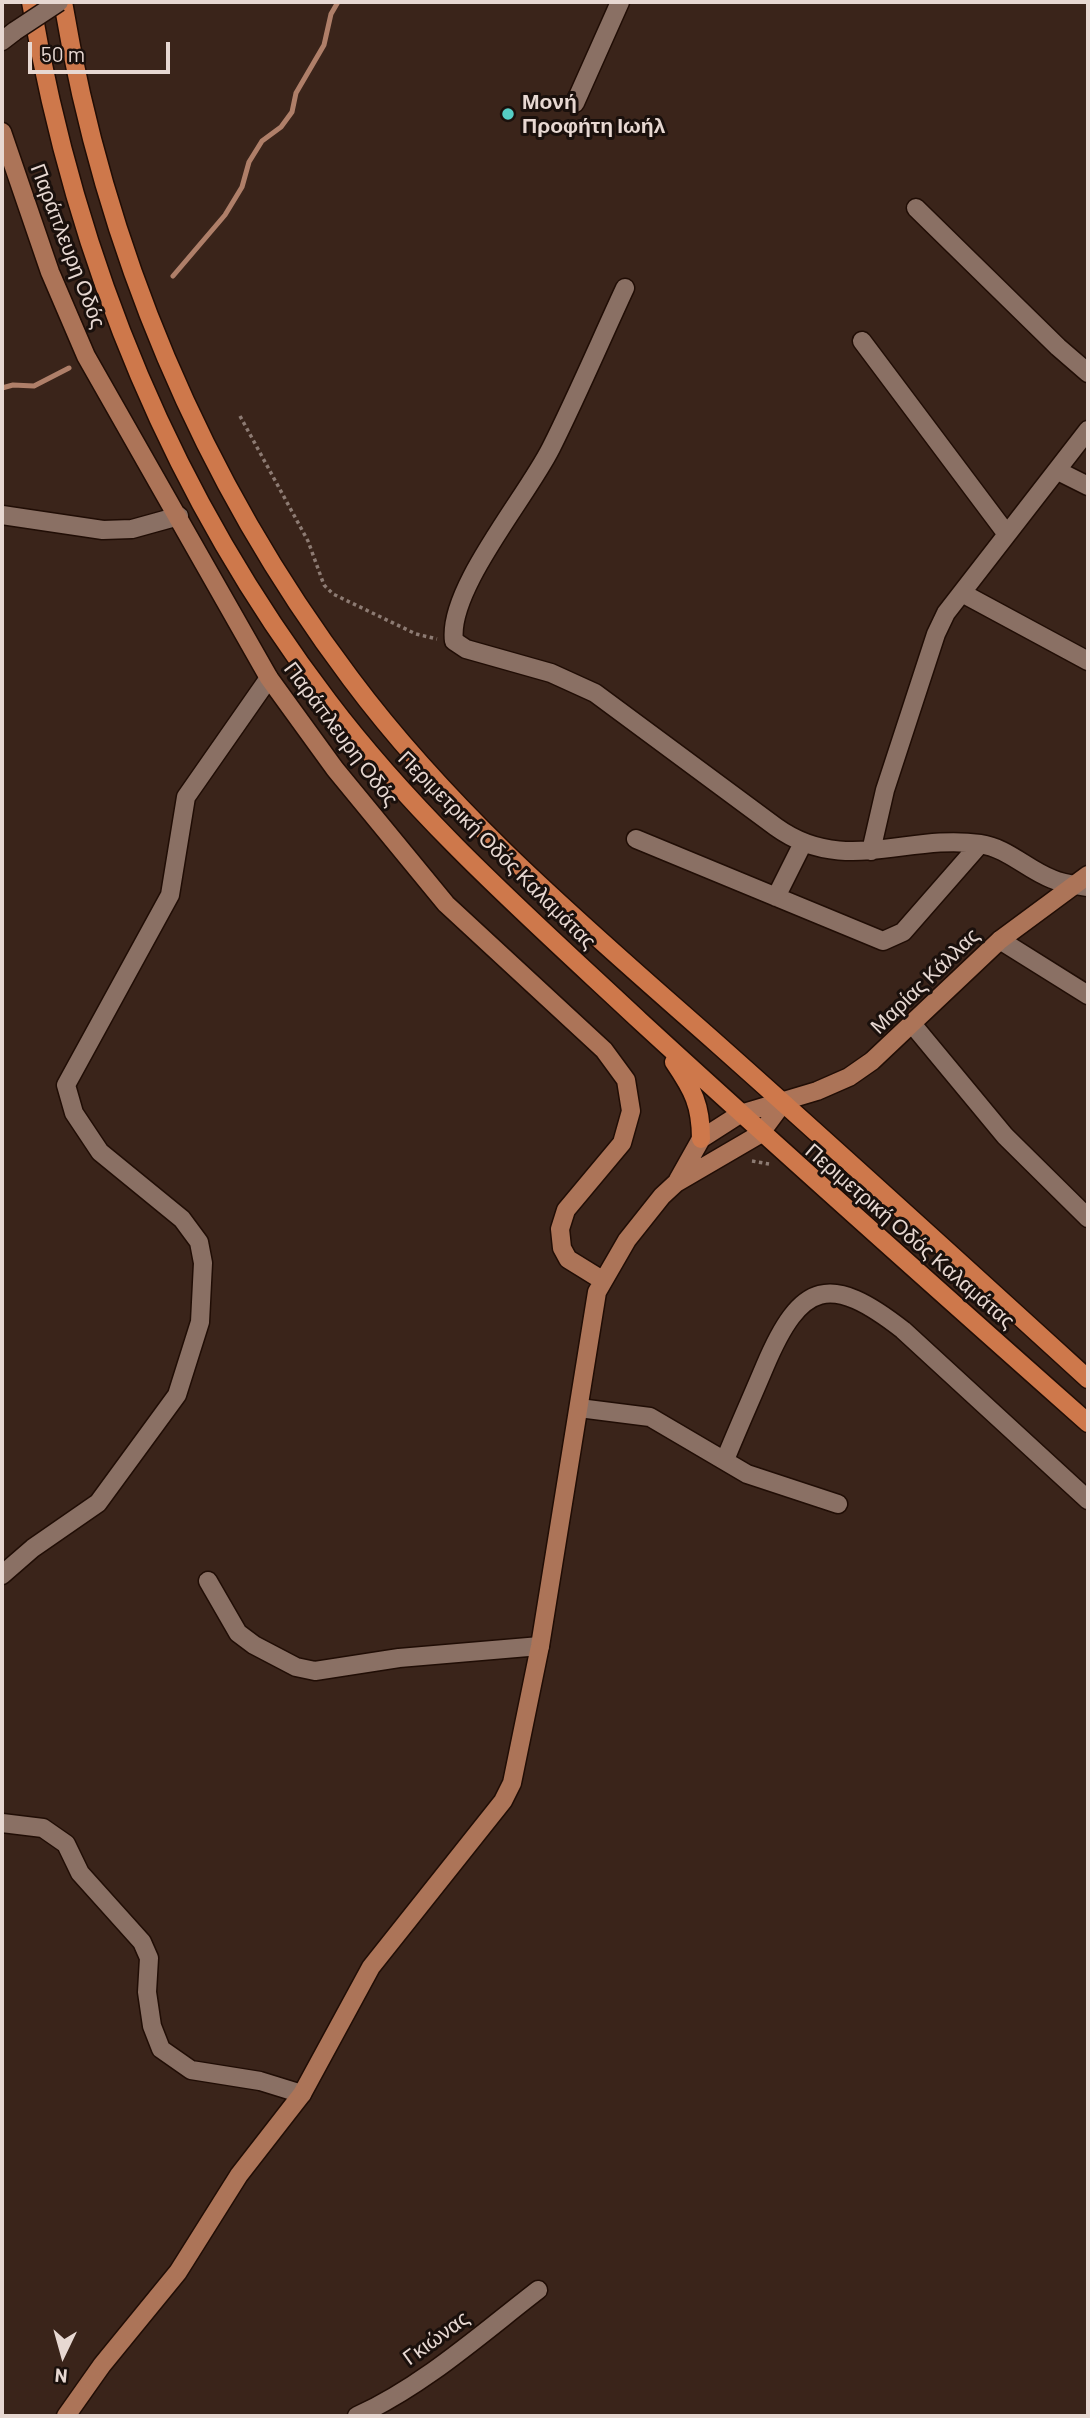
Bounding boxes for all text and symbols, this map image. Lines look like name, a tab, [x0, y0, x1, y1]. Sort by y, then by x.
scale bar	[32, 28, 173, 72]
text: 50 m	[41, 41, 85, 66]
place label: Μονή Προφήτη Ιωήλ	[522, 89, 665, 139]
marker: Μονή Προφήτη Ιωήλ	[500, 106, 516, 122]
street label: Παράπλευρη Οδός	[25, 160, 111, 332]
street label: Παράπλευρη Οδός	[279, 657, 403, 811]
street label: Περιμετρική Οδός Καλαμάτας	[393, 746, 601, 954]
street label: Μαρίας Κάλλας	[865, 923, 985, 1039]
street label: Περιμετρική Οδός Καλαμάτας	[800, 1138, 1020, 1334]
street label: Γκιώνας	[398, 2306, 474, 2370]
north arrow	[28, 2320, 98, 2390]
text: N	[54, 2364, 68, 2388]

